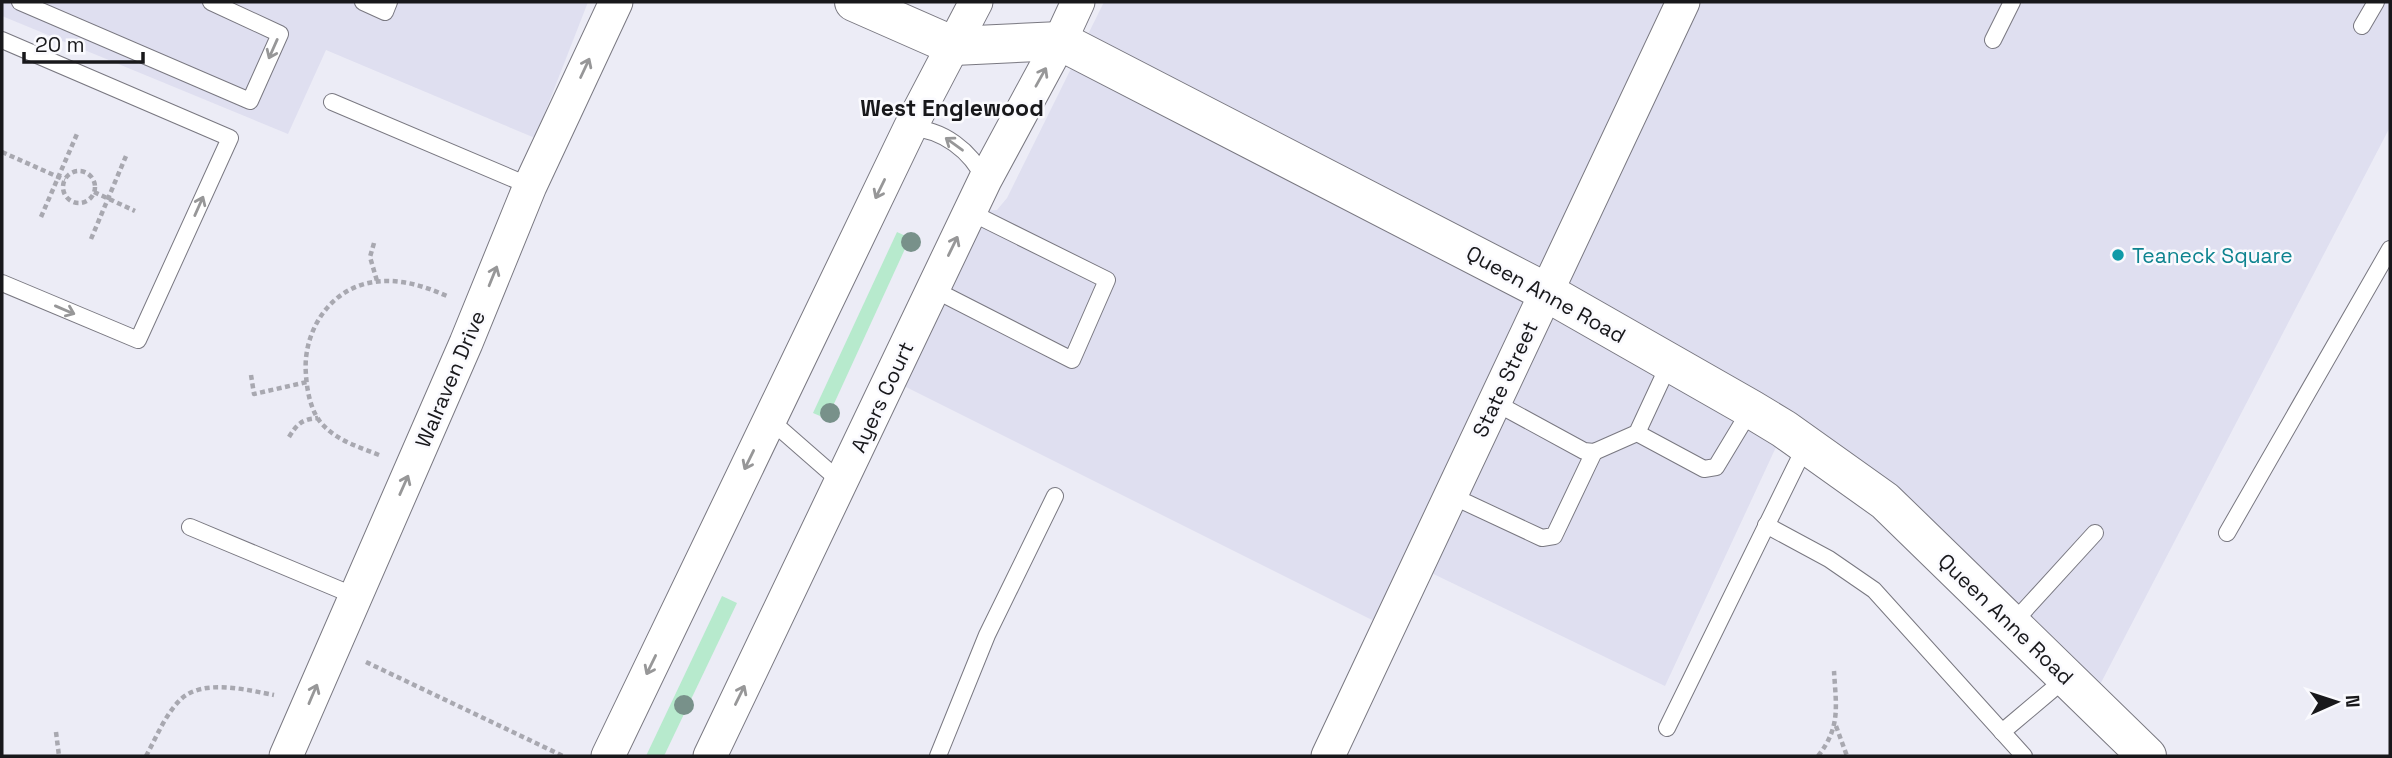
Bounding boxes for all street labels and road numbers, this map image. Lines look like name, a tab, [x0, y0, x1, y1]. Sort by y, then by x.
street label: Queen Anne Road	[1462, 239, 1630, 349]
street label: Walraven Drive	[409, 306, 491, 452]
street label: State Street	[1466, 317, 1544, 441]
street label: Ayers Court	[844, 337, 920, 457]
street label: Queen Anne Road	[1933, 547, 2079, 691]

